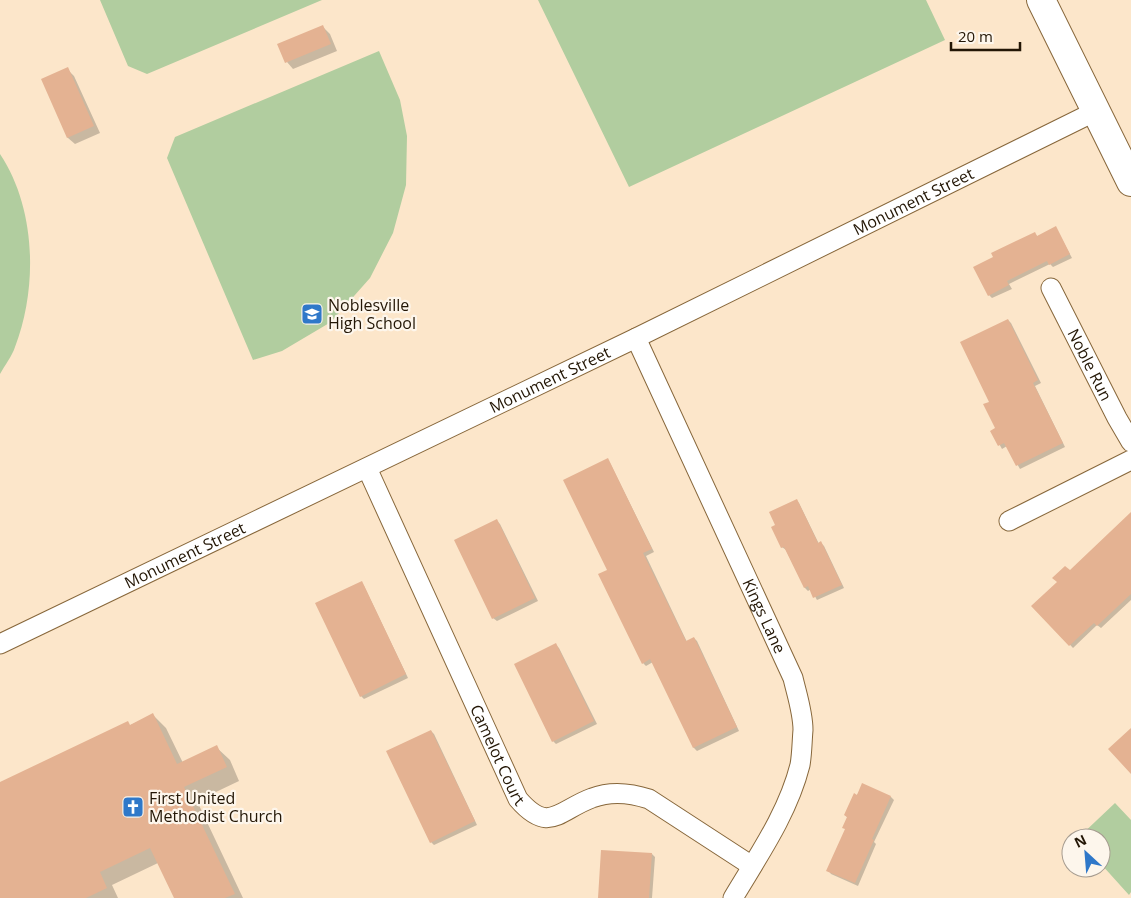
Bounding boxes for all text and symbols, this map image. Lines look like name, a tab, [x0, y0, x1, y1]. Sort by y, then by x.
scale bar	[951, 20, 1020, 52]
text: 20 m	[958, 26, 993, 46]
street label: Monument Street	[849, 162, 978, 240]
place label: Noblesville High School	[328, 294, 416, 334]
school or university icon: Noblesville High School	[300, 302, 324, 326]
street label: Noble Run	[1062, 325, 1117, 405]
street label: Monument Street	[486, 341, 614, 418]
street label: Monument Street	[121, 517, 249, 594]
street label: Kings Lane	[737, 575, 791, 657]
street label: Camelot Court	[465, 701, 530, 811]
place label: First United Methodist Church	[149, 787, 283, 827]
church icon: First United Methodist Church	[121, 795, 145, 819]
north arrow	[1061, 828, 1111, 878]
text: N	[1071, 830, 1089, 852]

